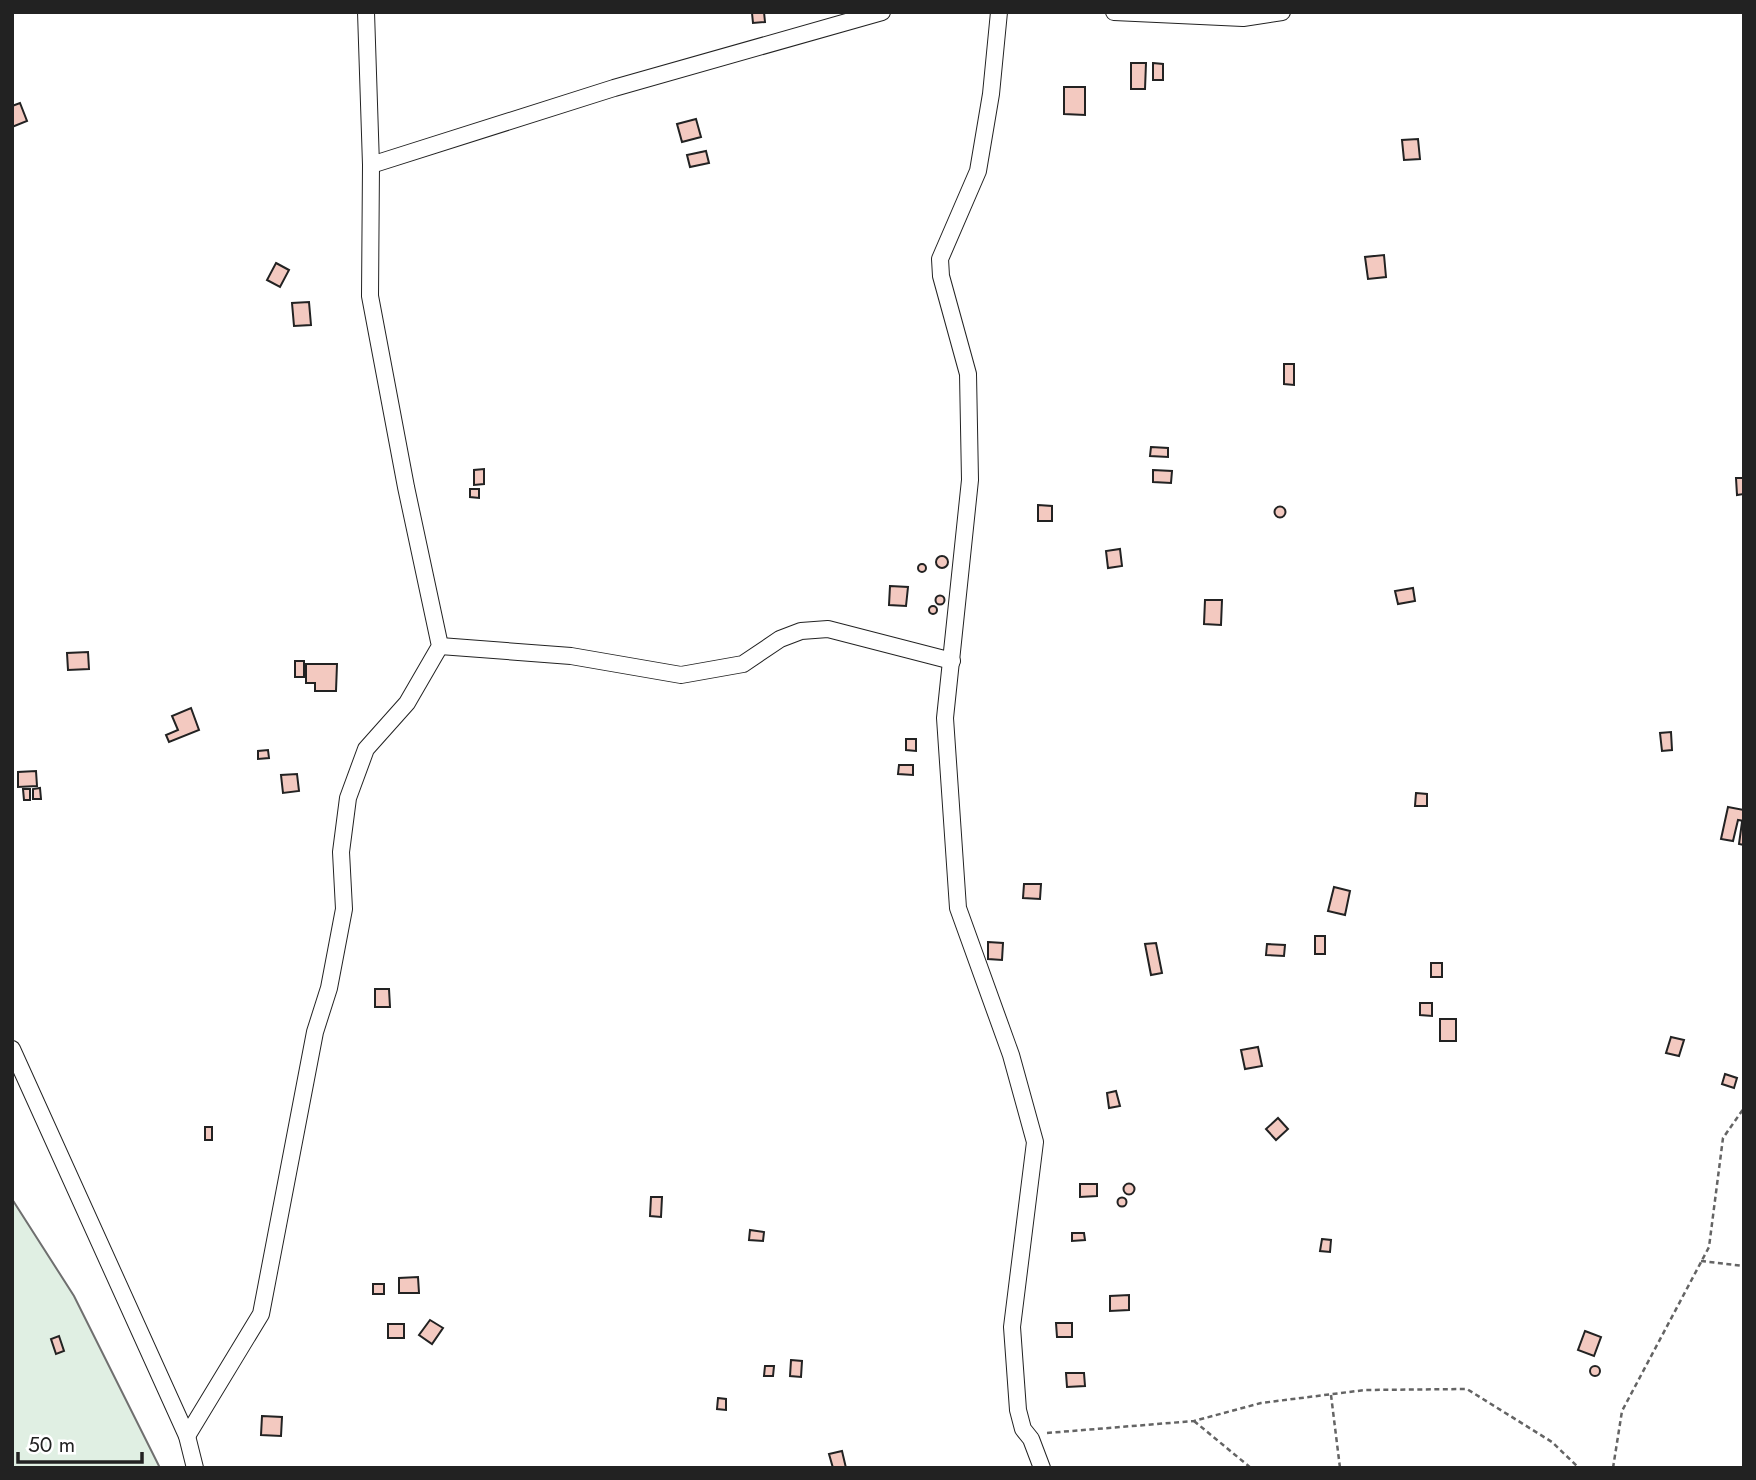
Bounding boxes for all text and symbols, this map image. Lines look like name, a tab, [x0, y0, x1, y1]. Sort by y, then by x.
scale bar	[18, 1420, 142, 1464]
text: 50 m	[28, 1430, 75, 1460]

